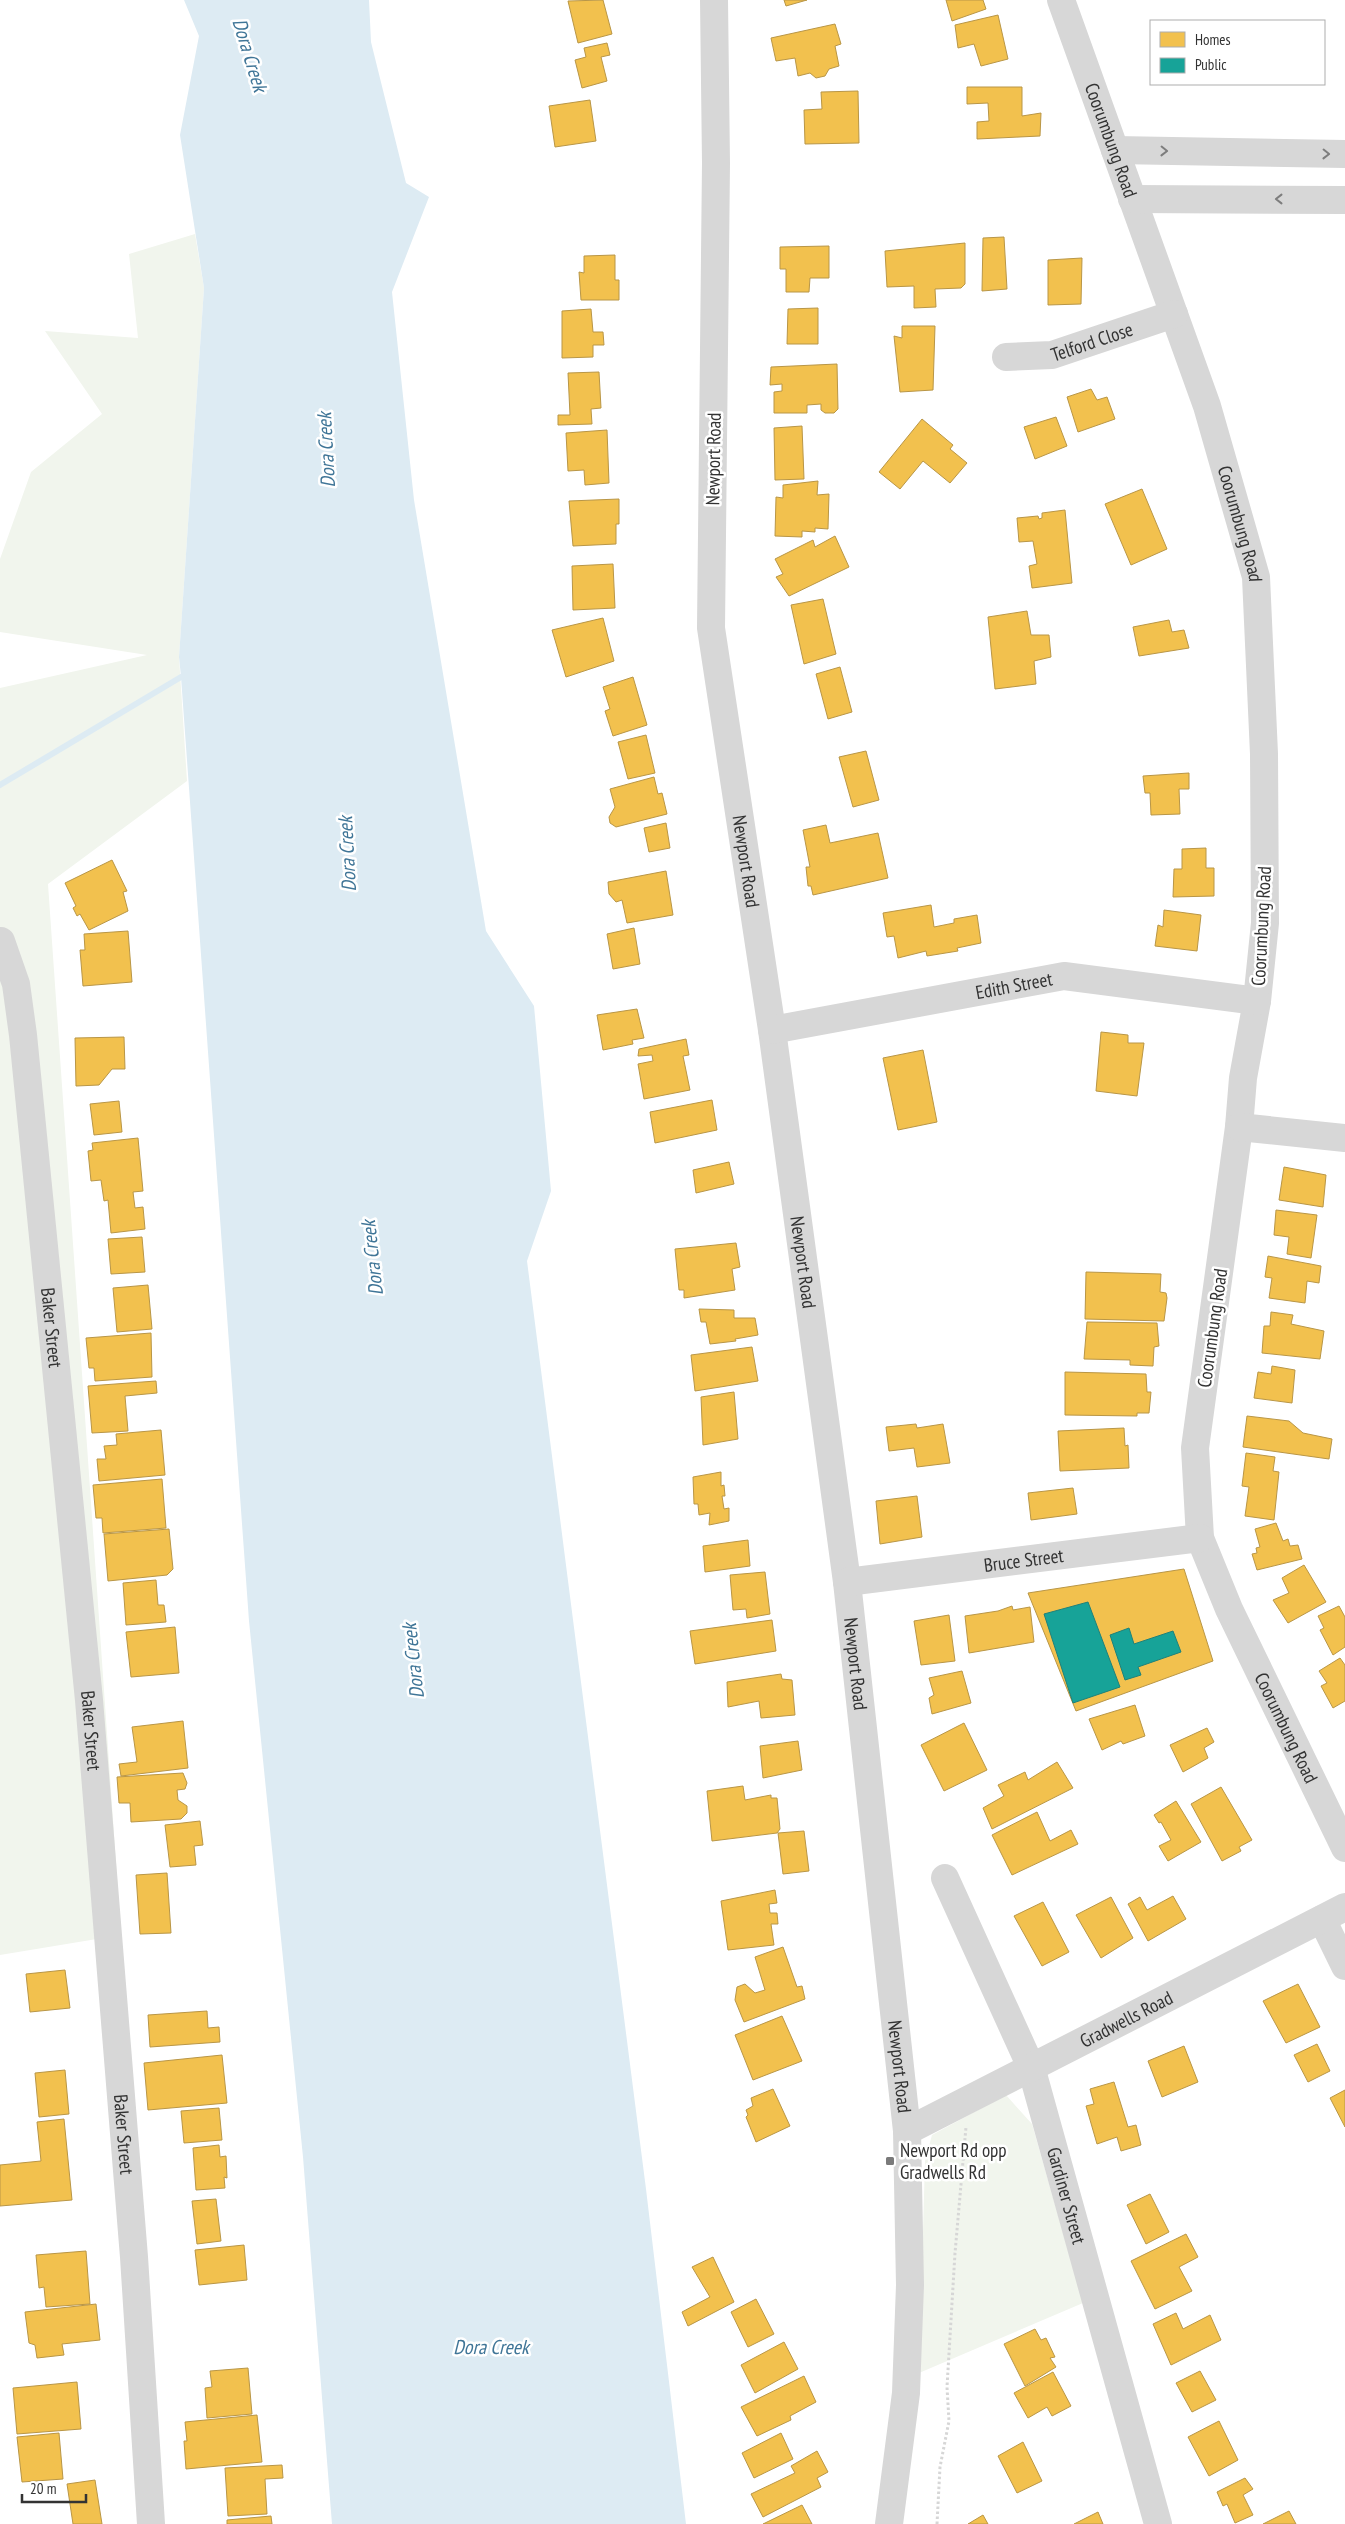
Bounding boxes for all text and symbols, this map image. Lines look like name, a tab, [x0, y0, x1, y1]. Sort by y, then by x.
water label: Dora Creek	[227, 15, 274, 97]
legend	[1150, 20, 1325, 85]
text: Homes	[1195, 30, 1231, 49]
text: Public	[1195, 55, 1227, 74]
street label: Coorumbung Road	[1080, 80, 1143, 201]
one-way arrow	[1160, 146, 1168, 156]
one-way arrow	[1322, 148, 1330, 159]
one-way arrow	[1275, 194, 1282, 204]
street label: Telford Close	[1048, 317, 1136, 367]
water label: Dora Creek	[311, 409, 341, 488]
street label: Newport Road	[700, 412, 726, 506]
street label: Coorumbung Road	[1213, 463, 1268, 582]
water label: Dora Creek	[332, 813, 362, 892]
street label: Newport Road	[728, 814, 765, 909]
street label: Coorumbung Road	[1246, 866, 1276, 986]
street label: Edith Street	[974, 966, 1055, 1004]
street label: Newport Road	[785, 1215, 822, 1310]
water label: Dora Creek	[355, 1217, 389, 1297]
street label: Coorumbung Road	[1192, 1267, 1232, 1389]
street label: Baker Street	[36, 1286, 68, 1369]
street label: Bruce Street	[982, 1543, 1066, 1577]
street label: Newport Road	[839, 1616, 873, 1711]
water label: Dora Creek	[396, 1620, 430, 1700]
street label: Coorumbung Road	[1250, 1668, 1324, 1787]
street label: Baker Street	[76, 1689, 107, 1772]
street label: Gradwells Road	[1076, 1985, 1177, 2053]
street label: Newport Road	[883, 2019, 917, 2114]
street label: Baker Street	[109, 2093, 139, 2176]
place label: Newport Rd opp Gradwells Rd	[900, 2138, 1007, 2184]
street label: Gardiner Street	[1042, 2144, 1092, 2247]
marker: Newport Rd opp Gradwells Rd	[884, 2155, 896, 2167]
water label: Dora Creek	[453, 2334, 531, 2360]
scale bar	[22, 2472, 86, 2504]
text: 20 m	[30, 2479, 56, 2498]

